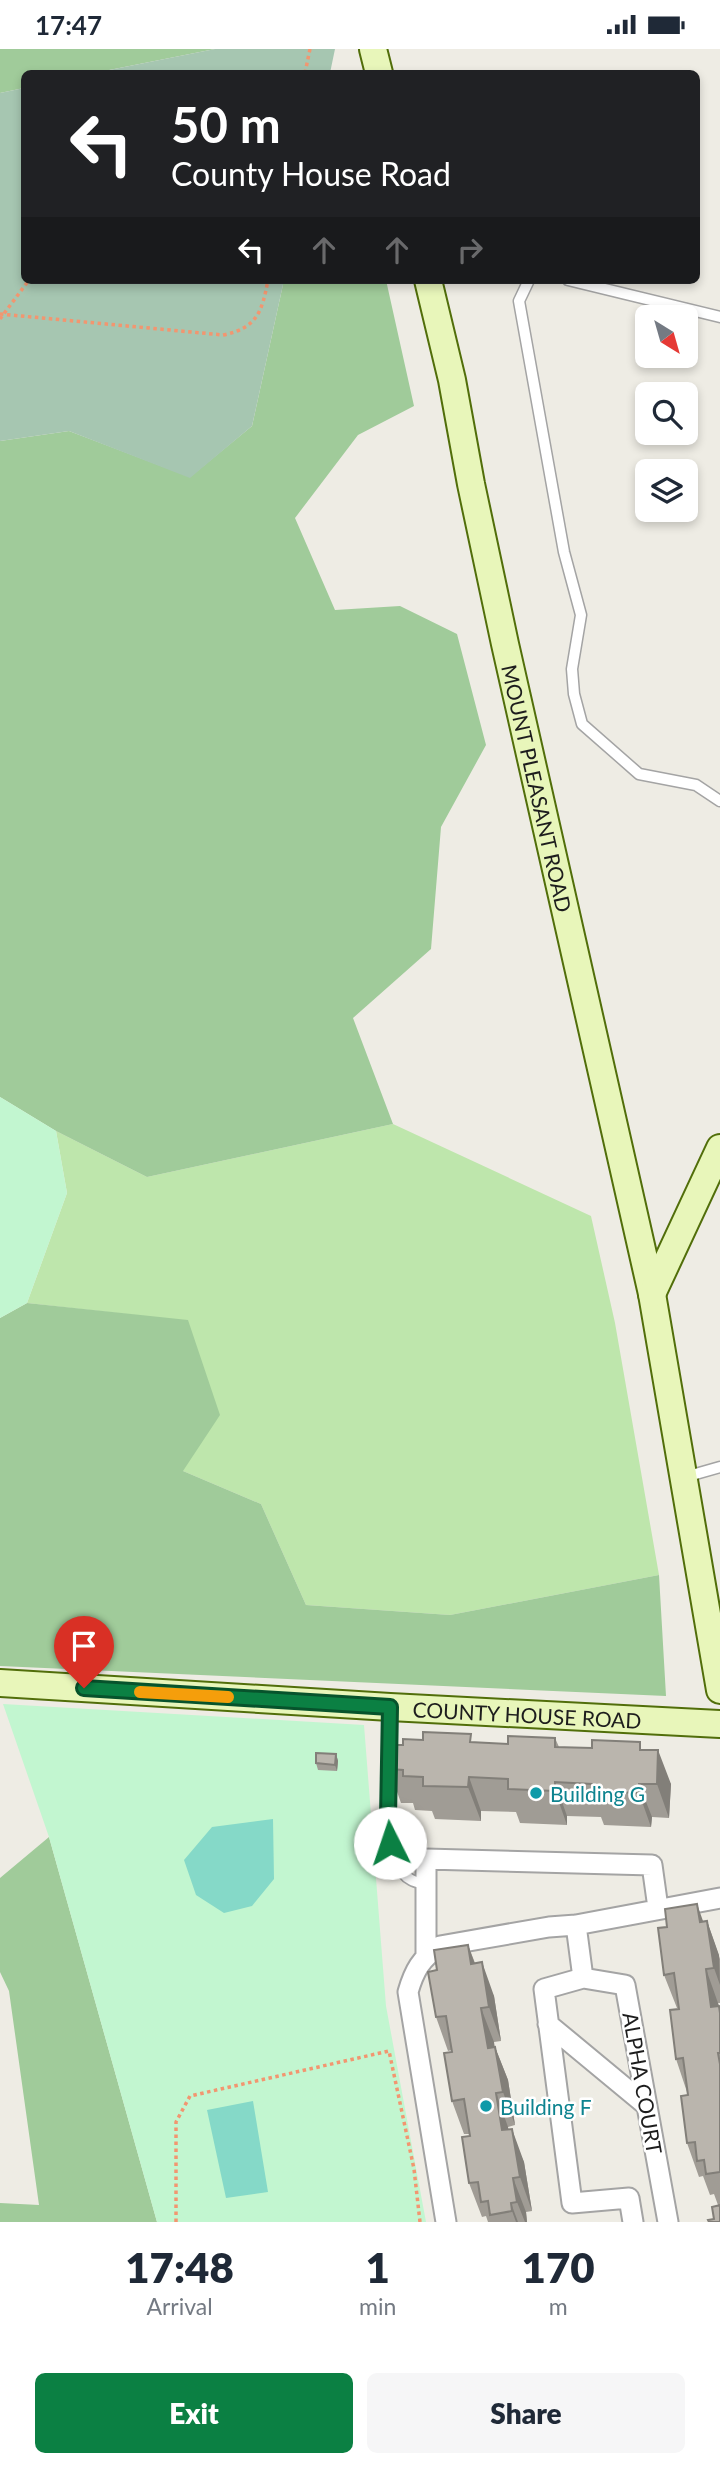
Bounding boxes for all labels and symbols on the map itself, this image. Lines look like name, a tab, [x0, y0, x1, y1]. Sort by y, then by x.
north arrow	[635, 305, 698, 367]
street label: MOUNT PLEASANT ROAD	[498, 662, 578, 914]
pin	[54, 1616, 114, 1688]
street label: COUNTY HOUSE ROAD	[412, 1696, 642, 1732]
place label: Building G	[550, 1781, 645, 1806]
marker: Building G	[528, 1785, 544, 1801]
position arrow	[353, 1806, 427, 1880]
street label: ALPHA COURT	[618, 2010, 668, 2156]
place label: Building F	[500, 2094, 592, 2119]
marker: Building F	[478, 2098, 494, 2114]

